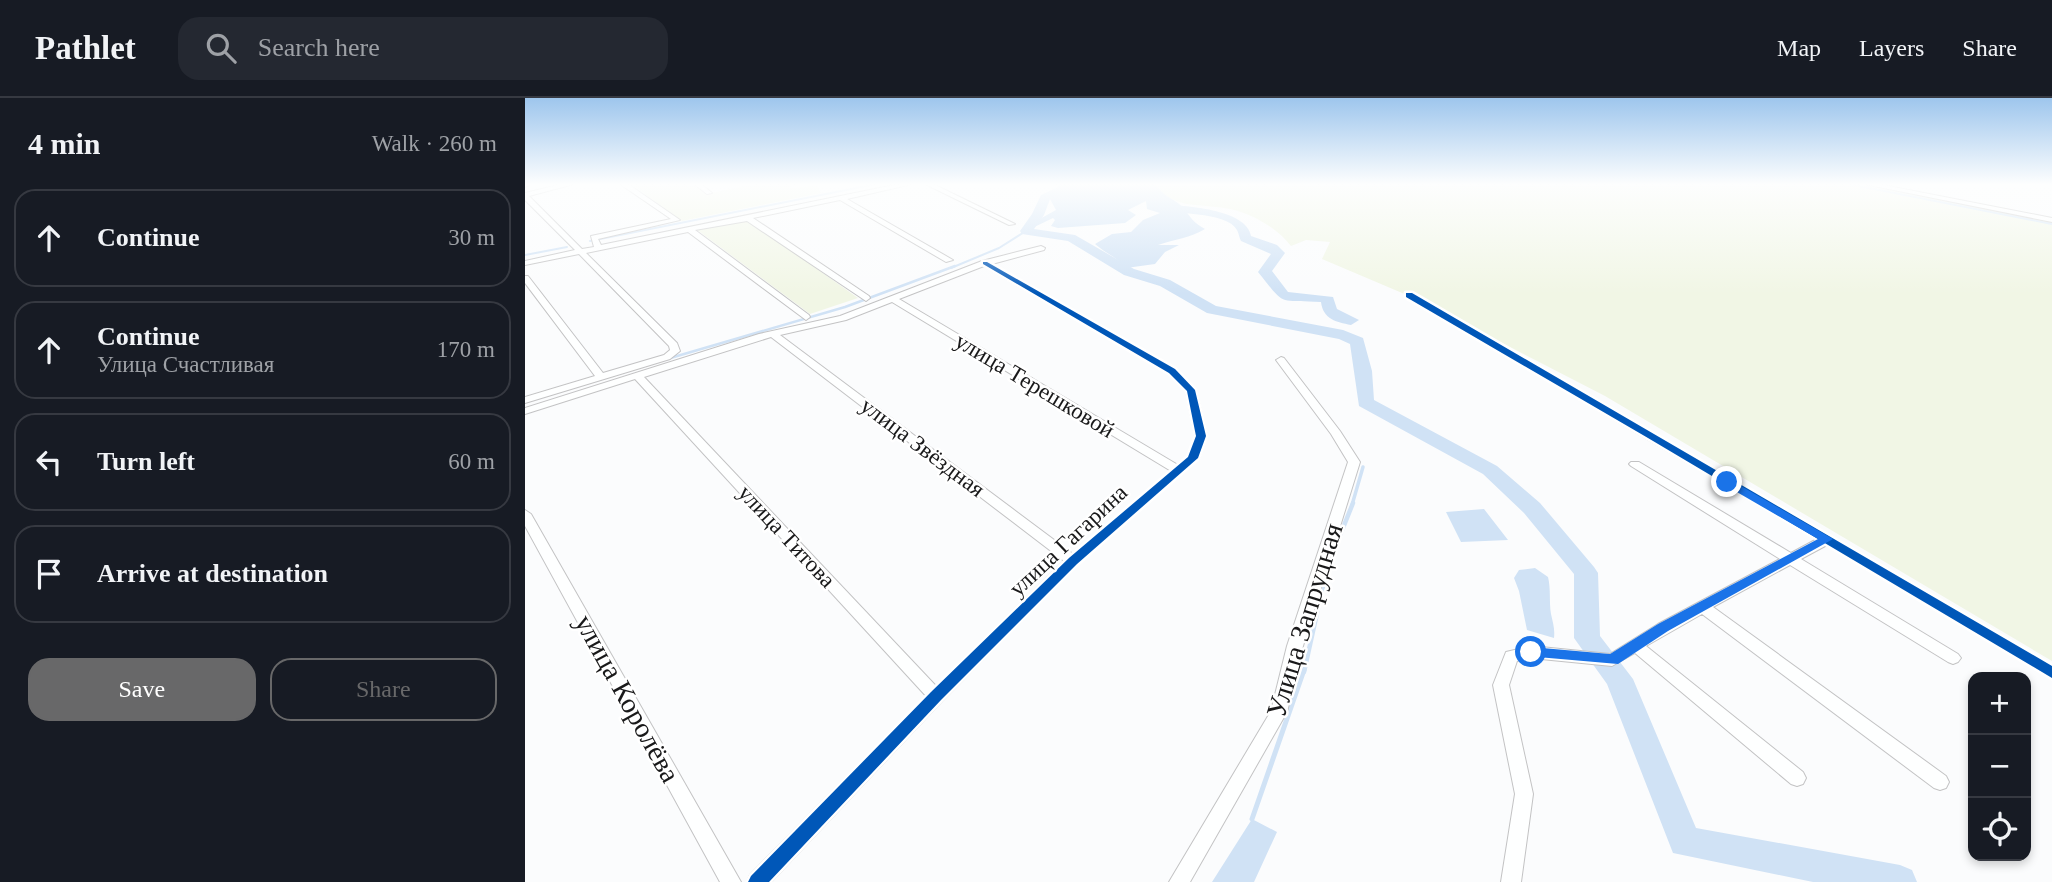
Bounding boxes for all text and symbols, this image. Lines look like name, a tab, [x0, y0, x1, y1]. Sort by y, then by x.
search box	[178, 17, 668, 80]
icon: search	[202, 29, 240, 67]
text: Pathlet	[35, 30, 136, 66]
text: Search here	[258, 33, 380, 62]
text: Map	[1777, 35, 1821, 61]
text: Layers	[1859, 35, 1924, 61]
text: Share	[1962, 35, 2017, 61]
text: 4 min	[28, 127, 101, 160]
text: Walk · 260 m	[372, 131, 497, 156]
icon: ahead	[30, 219, 68, 257]
text: Continue	[97, 223, 200, 252]
text: 30 m	[448, 225, 495, 250]
text: Continue	[97, 322, 200, 351]
street label: улица Терешковой	[951, 328, 1119, 443]
icon: ahead	[30, 331, 68, 369]
text: 170 m	[437, 337, 495, 362]
text: Улица Счастливая	[97, 352, 274, 377]
street label: улица Звёздная	[856, 393, 990, 502]
icon: left	[30, 443, 68, 481]
text: Turn left	[97, 447, 195, 476]
text: 60 m	[448, 449, 495, 474]
route end	[1711, 466, 1742, 497]
street label: улица Титова	[733, 480, 840, 593]
street label: улица Гагарина	[1004, 480, 1132, 601]
street label: Улица Запрудная	[1260, 519, 1349, 721]
icon: arrive	[30, 555, 68, 593]
text: Arrive at destination	[97, 559, 328, 588]
street label: улица Королёва	[569, 609, 687, 788]
route start	[1515, 636, 1546, 667]
button: Save	[28, 658, 256, 721]
button: Share	[270, 658, 497, 721]
map controls	[1968, 672, 2031, 861]
button: +	[1968, 672, 2031, 735]
button: −	[1968, 735, 2031, 798]
button: locate	[1968, 798, 2031, 861]

